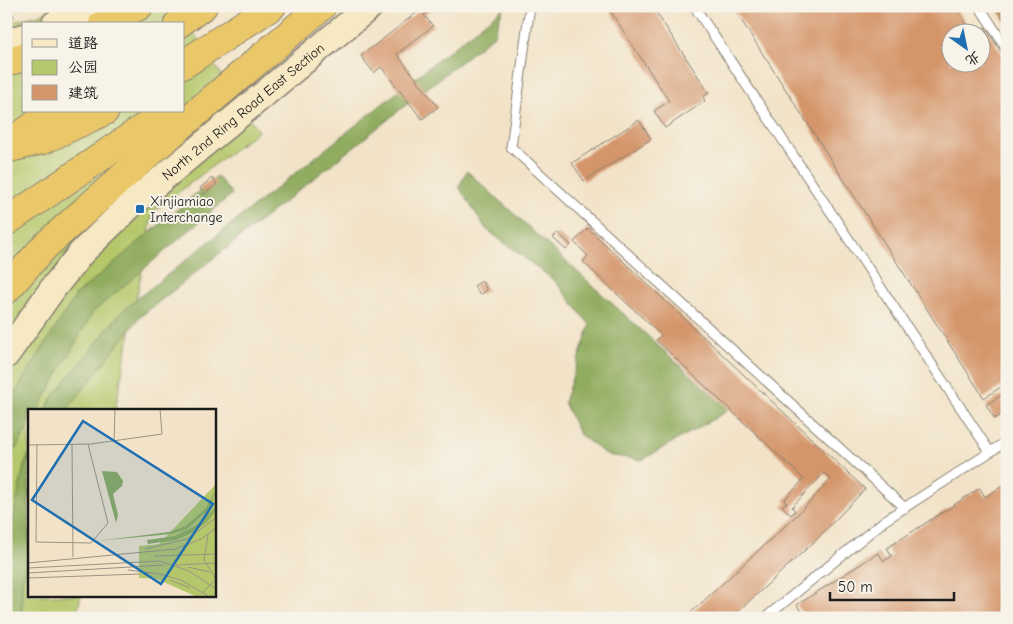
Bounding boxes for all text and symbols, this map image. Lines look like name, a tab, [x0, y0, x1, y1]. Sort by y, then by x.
legend	[22, 22, 185, 112]
north arrow	[940, 22, 990, 72]
text: 道路	[68, 34, 98, 52]
street label: North 2nd Ring Road East Section	[158, 39, 328, 184]
text: 北	[962, 48, 983, 69]
text: 公园	[68, 58, 98, 76]
text: 建筑	[68, 84, 98, 102]
place label: Xinjiamiao Interchange	[150, 193, 223, 226]
marker: Xinjiamiao Interchange	[134, 203, 146, 215]
inset map	[28, 409, 215, 596]
scale bar	[830, 569, 954, 601]
text: 50 m	[838, 578, 873, 596]

